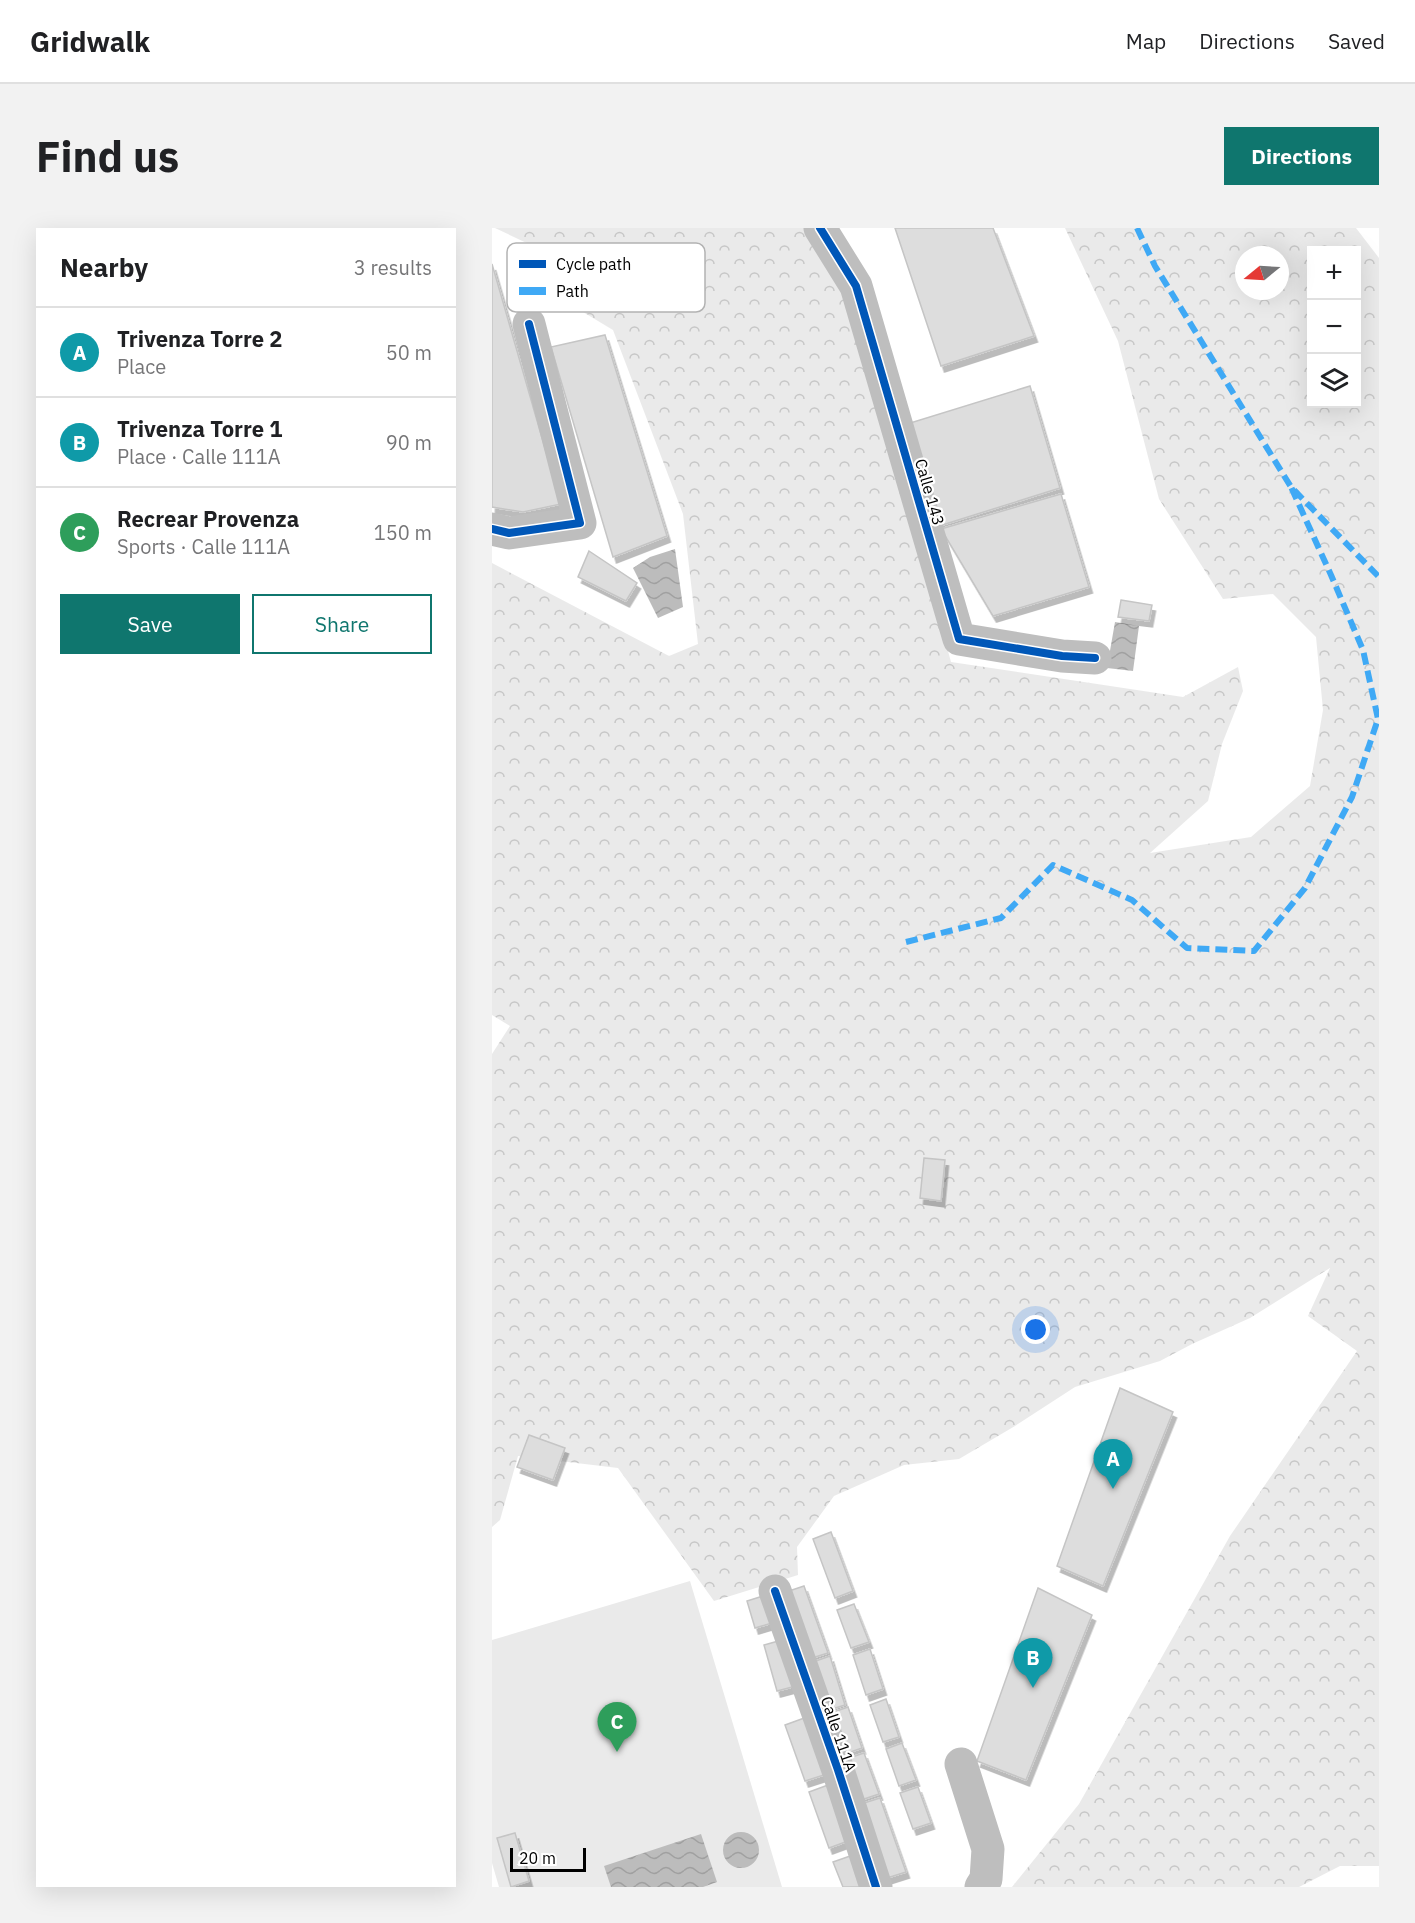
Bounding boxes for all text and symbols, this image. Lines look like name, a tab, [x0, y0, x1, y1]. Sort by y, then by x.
text: Gridwalk	[30, 23, 150, 60]
text: Map	[1126, 27, 1166, 55]
text: Directions	[1199, 27, 1295, 55]
text: Saved	[1328, 27, 1385, 55]
button: Directions	[1224, 127, 1379, 185]
text: Find us	[36, 129, 179, 184]
legend	[507, 243, 705, 312]
north arrow	[1235, 246, 1289, 300]
map controls	[1307, 246, 1361, 408]
button: +	[1307, 246, 1361, 300]
text: Nearby	[60, 250, 148, 284]
text: 3 results	[354, 254, 432, 281]
text: Cycle path	[556, 254, 631, 274]
text: Path	[556, 281, 589, 301]
button: −	[1307, 300, 1361, 354]
text: Trivenza Torre 2	[117, 324, 283, 353]
text: A	[73, 339, 86, 366]
text: 50 m	[386, 339, 432, 366]
text: Place	[117, 353, 166, 380]
button: layers	[1307, 354, 1361, 408]
text: Trivenza Torre 1	[117, 414, 283, 443]
text: B	[73, 429, 86, 456]
text: 90 m	[386, 429, 432, 456]
text: Place · Calle 111A	[117, 443, 281, 470]
street label: Calle 143	[911, 456, 949, 528]
text: Recrear Provenza	[117, 504, 299, 533]
text: C	[73, 519, 86, 546]
text: 150 m	[374, 519, 432, 546]
text: Sports · Calle 111A	[117, 533, 290, 560]
button: Save	[60, 594, 240, 654]
button: Share	[252, 594, 432, 654]
your location	[1021, 1315, 1050, 1344]
pin: A	[1094, 1440, 1132, 1489]
pin: B	[1014, 1638, 1052, 1688]
street label: Calle 111A	[817, 1694, 861, 1774]
pin: C	[598, 1702, 636, 1752]
scale bar	[510, 1845, 586, 1872]
text: 20 m	[519, 1848, 556, 1868]

